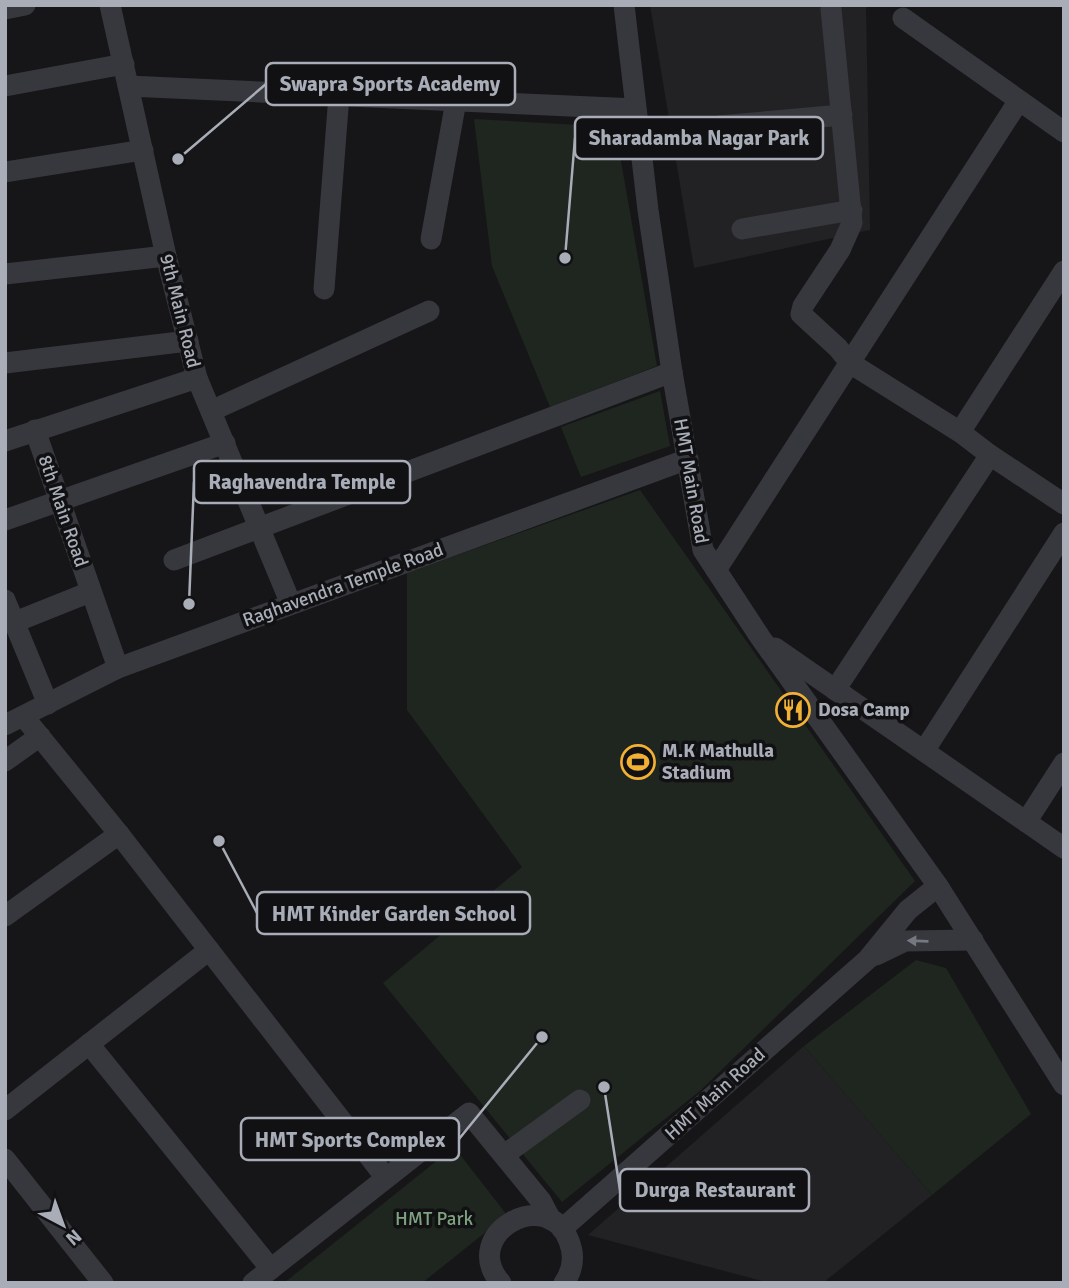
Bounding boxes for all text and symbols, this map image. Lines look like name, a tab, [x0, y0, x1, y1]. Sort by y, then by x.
callout: Swapra Sports Academy	[266, 63, 515, 105]
text: Swapra Sports Academy	[280, 71, 501, 97]
callout: Sharadamba Nagar Park	[575, 117, 823, 159]
text: Sharadamba Nagar Park	[589, 125, 809, 151]
street label: 9th Main Road	[154, 251, 206, 371]
street label: HMT Main Road	[668, 416, 714, 546]
street label: 8th Main Road	[33, 452, 93, 570]
callout: Raghavendra Temple	[194, 461, 410, 503]
text: Raghavendra Temple	[208, 469, 396, 495]
street label: Raghavendra Temple Road	[239, 538, 447, 632]
restaurant icon: Dosa Camp	[774, 691, 812, 729]
place label: Dosa Camp	[818, 698, 910, 722]
place label: M.K Mathulla Stadium	[662, 739, 774, 785]
sports icon: M.K Mathulla Stadium	[619, 743, 657, 781]
callout: HMT Kinder Garden School	[257, 892, 530, 934]
text: HMT Kinder Garden School	[272, 901, 517, 927]
one-way arrow	[907, 935, 929, 947]
street label: HMT Main Road	[660, 1043, 770, 1145]
callout: HMT Sports Complex	[241, 1118, 459, 1160]
text: HMT Sports Complex	[255, 1127, 446, 1153]
callout: Durga Restaurant	[620, 1169, 809, 1211]
text: Durga Restaurant	[634, 1177, 796, 1203]
north arrow	[28, 1190, 98, 1260]
park label: HMT Park	[395, 1207, 473, 1231]
text: N	[61, 1224, 86, 1250]

